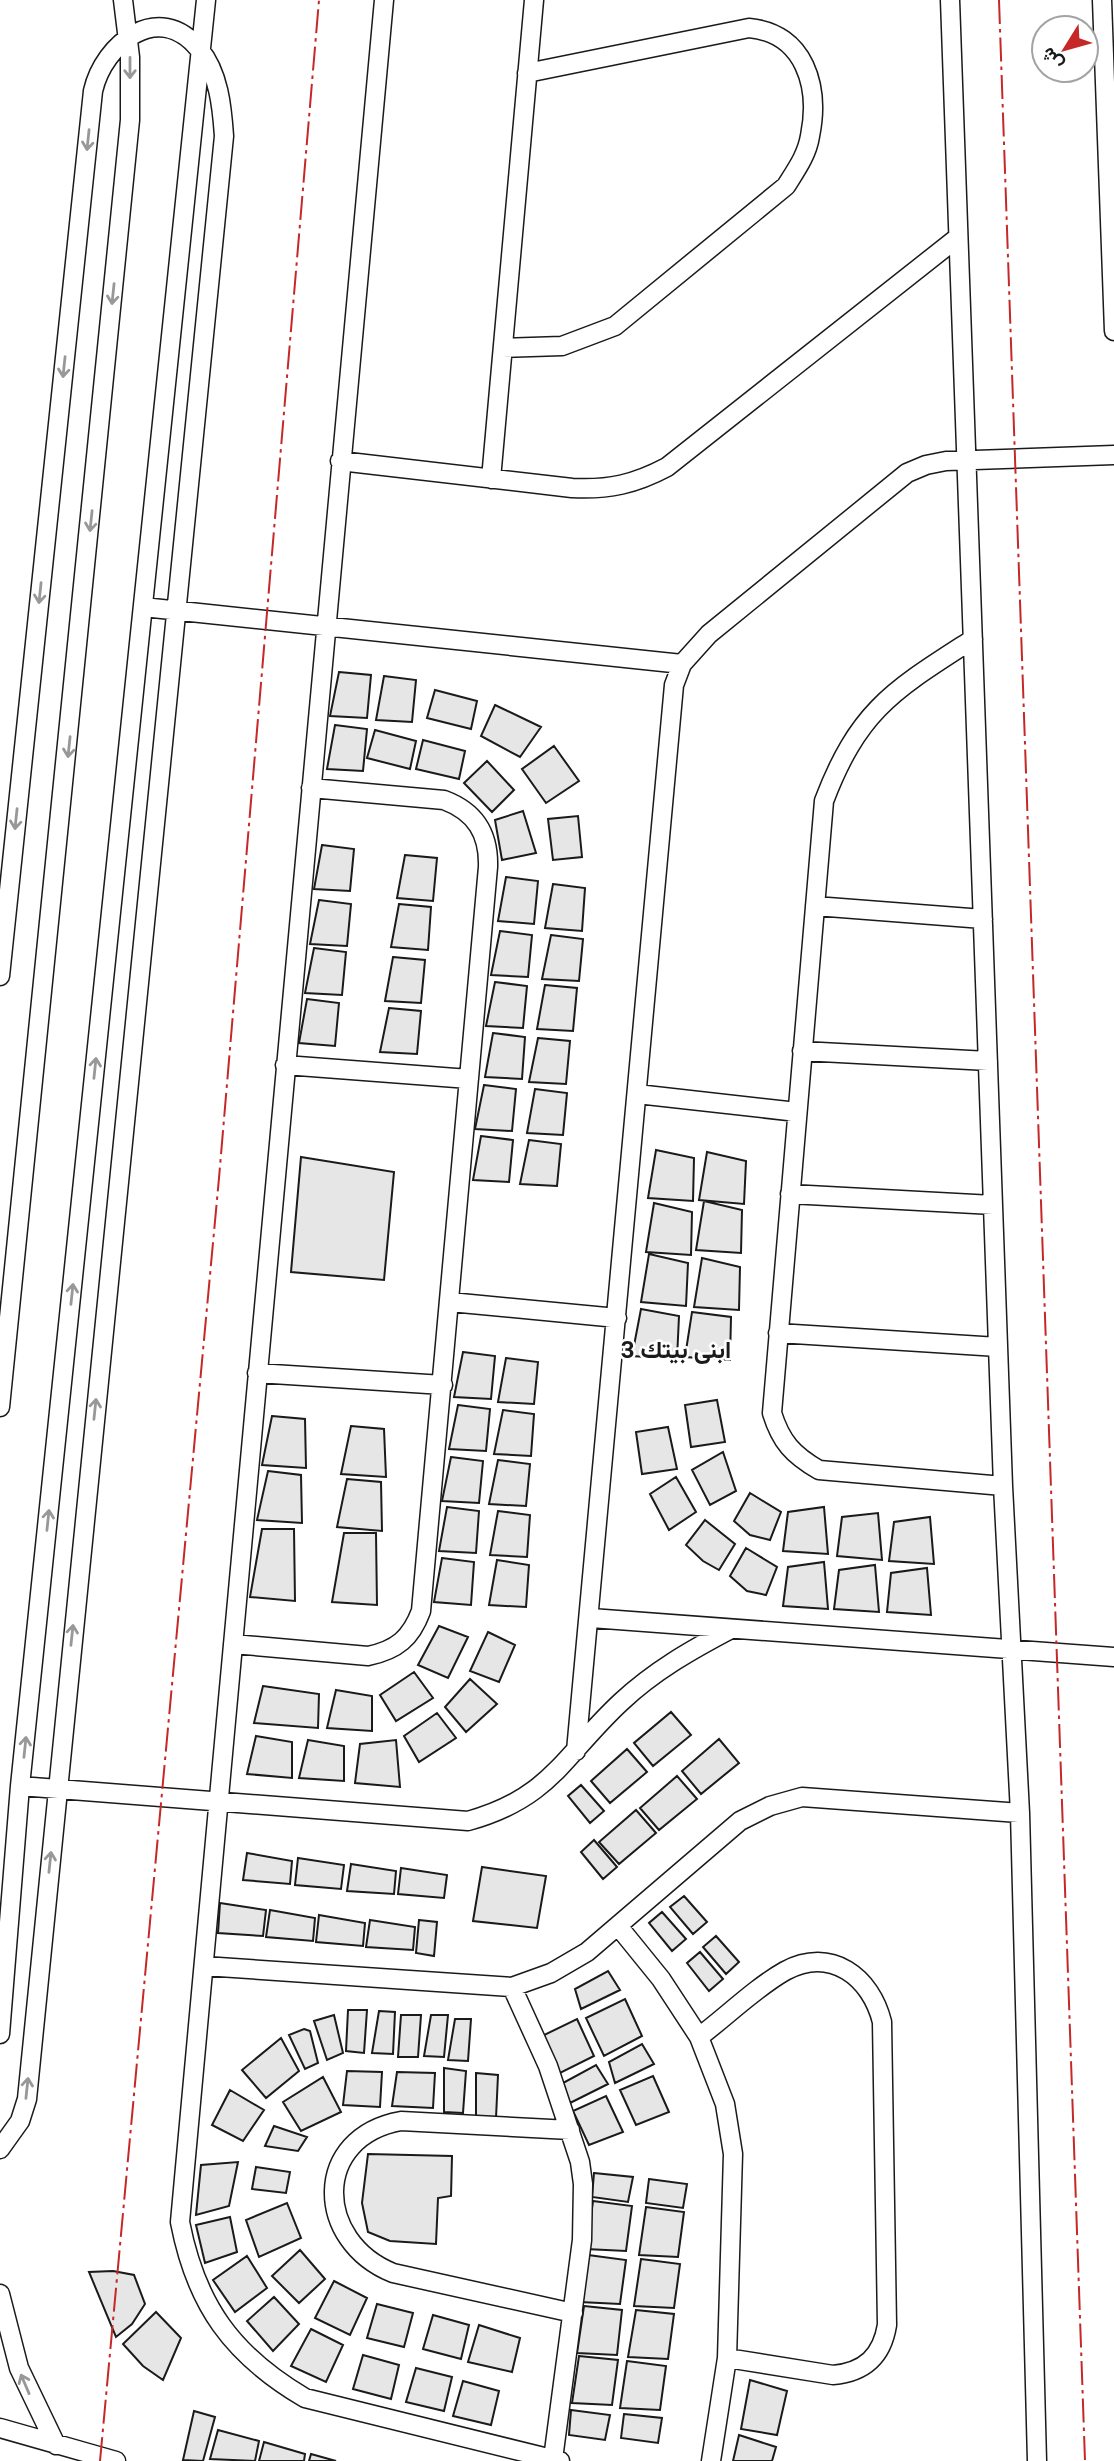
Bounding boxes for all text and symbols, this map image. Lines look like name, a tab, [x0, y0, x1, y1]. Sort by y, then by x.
north arrow	[1030, 14, 1100, 84]
text: ش	[1036, 43, 1068, 75]
one-way arrow	[123, 56, 137, 79]
one-way arrow	[81, 129, 94, 151]
one-way arrow	[106, 283, 119, 305]
one-way arrow	[57, 355, 70, 377]
one-way arrow	[84, 509, 97, 532]
one-way arrow	[33, 581, 46, 604]
one-way arrow	[62, 735, 75, 758]
one-way arrow	[10, 807, 23, 830]
one-way arrow	[89, 1057, 102, 1080]
one-way arrow	[65, 1283, 78, 1306]
district label: ابنى بيتك 3	[621, 1336, 731, 1364]
one-way arrow	[89, 1398, 102, 1421]
one-way arrow	[42, 1510, 55, 1532]
one-way arrow	[66, 1624, 79, 1647]
one-way arrow	[18, 1736, 31, 1759]
one-way arrow	[44, 1851, 57, 1873]
one-way arrow	[21, 2077, 34, 2100]
one-way arrow	[18, 2374, 31, 2395]

